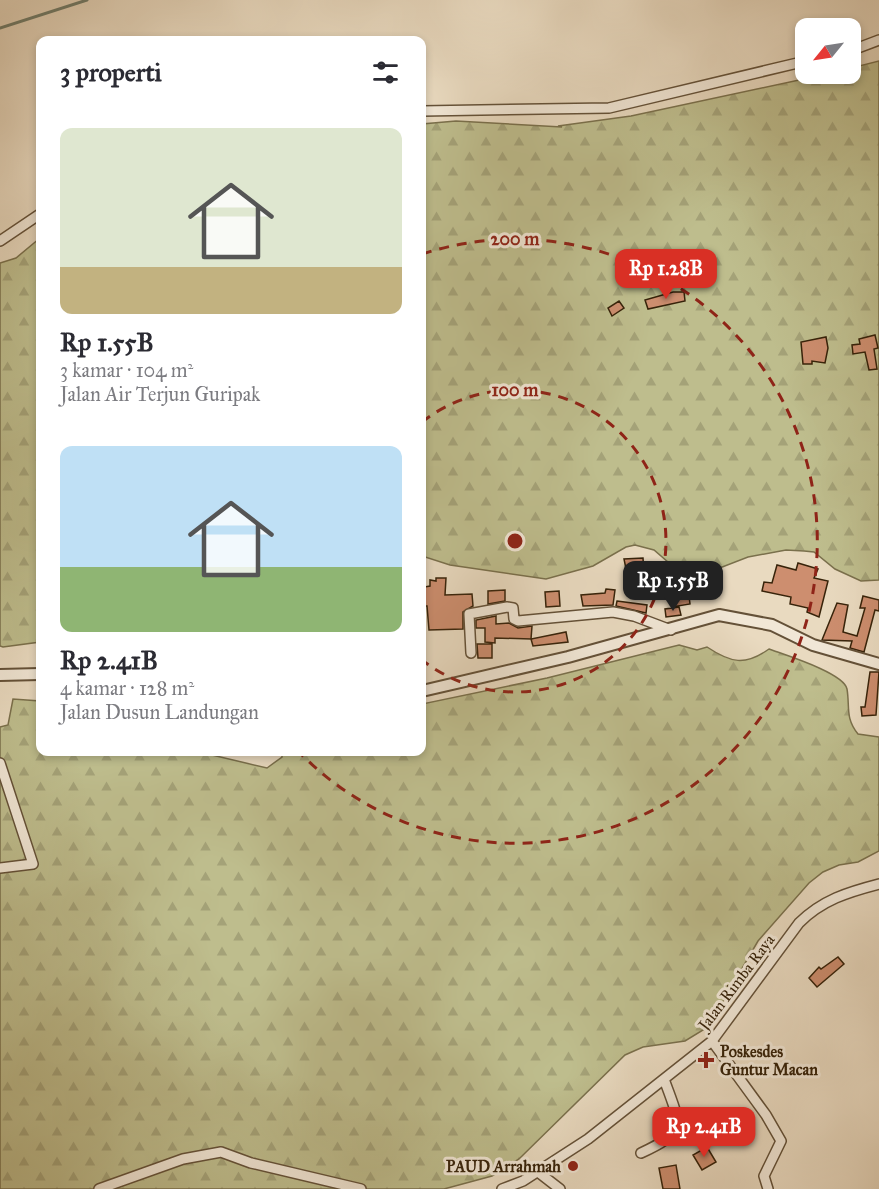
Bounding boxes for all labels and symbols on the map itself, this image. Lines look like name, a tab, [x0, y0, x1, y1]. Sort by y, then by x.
north arrow	[795, 18, 861, 84]
text: 200 m	[491, 228, 540, 250]
pin: Rp 1.28B	[604, 249, 728, 300]
text: 100 m	[492, 379, 539, 401]
centre of rings	[505, 531, 525, 551]
pin: Rp 1.55B	[611, 561, 735, 612]
street label: Jalan Rimba Raya	[693, 930, 780, 1036]
place label: Poskesdes Guntur Macan	[720, 1042, 818, 1079]
marker: Poskesdes Guntur Macan	[697, 1051, 715, 1069]
pin: Rp 2.41B	[642, 1107, 766, 1158]
place label: PAUD Arrahmah	[446, 1157, 561, 1176]
marker: PAUD Arrahmah	[566, 1159, 580, 1173]

